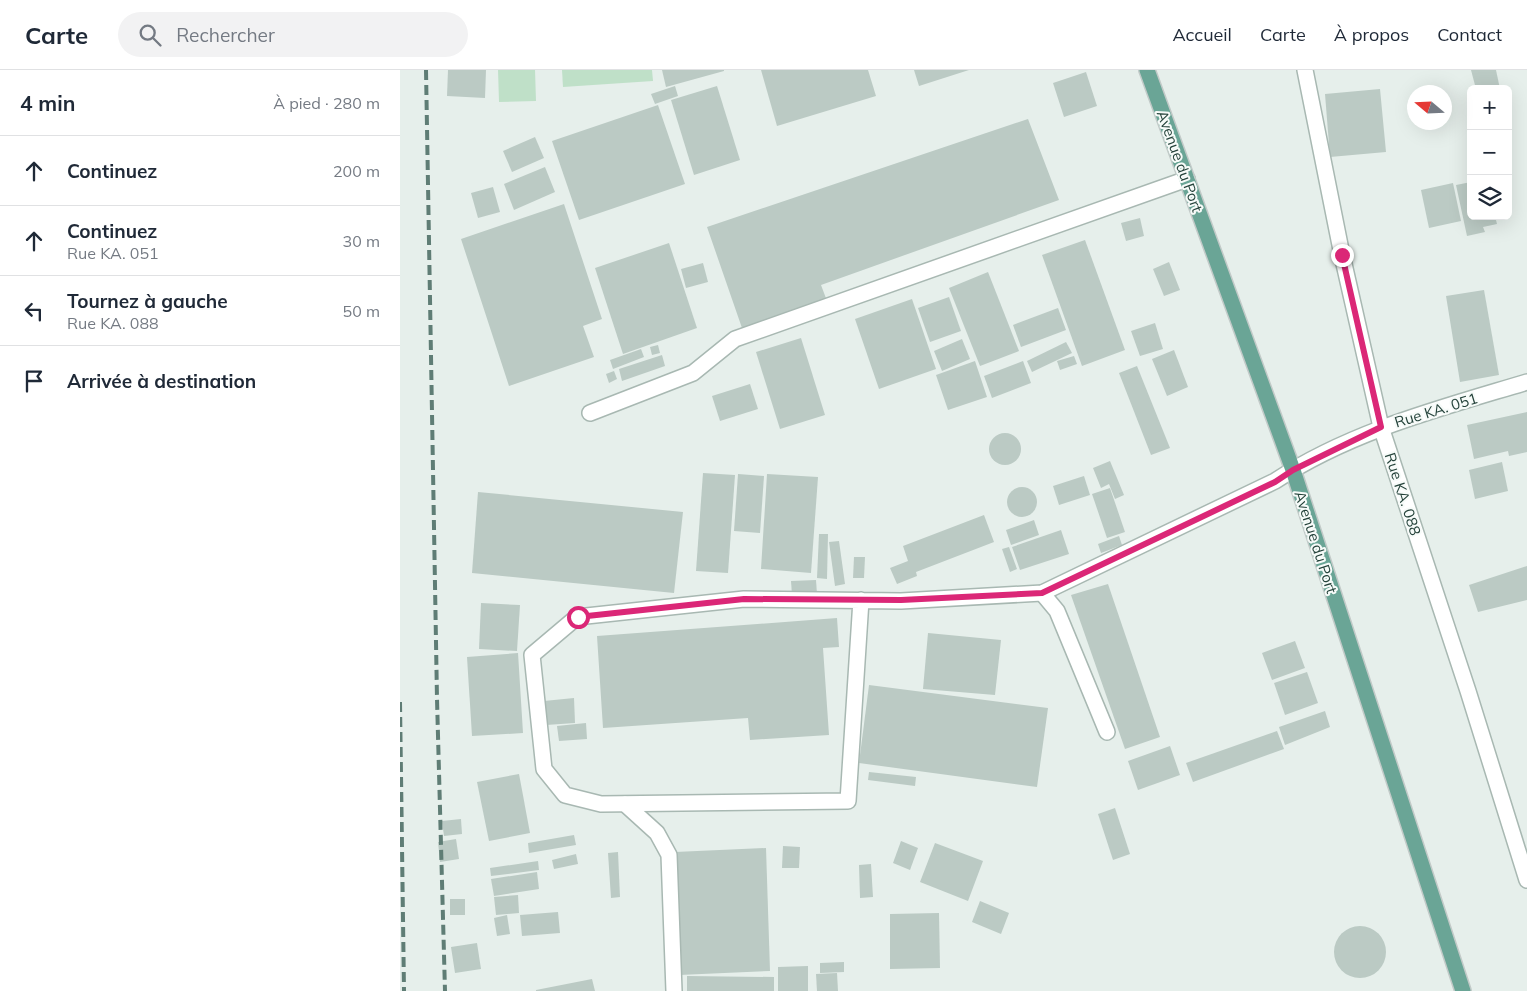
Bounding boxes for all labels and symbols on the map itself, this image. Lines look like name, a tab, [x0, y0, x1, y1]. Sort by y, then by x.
north arrow	[1407, 85, 1452, 130]
street label: Avenue du Port	[1153, 108, 1207, 214]
route end	[1331, 244, 1354, 267]
street label: Rue KA. 051	[1392, 388, 1480, 432]
street label: Rue KA. 088	[1381, 450, 1425, 538]
street label: Avenue du Port	[1290, 488, 1342, 596]
route start	[567, 606, 590, 629]

